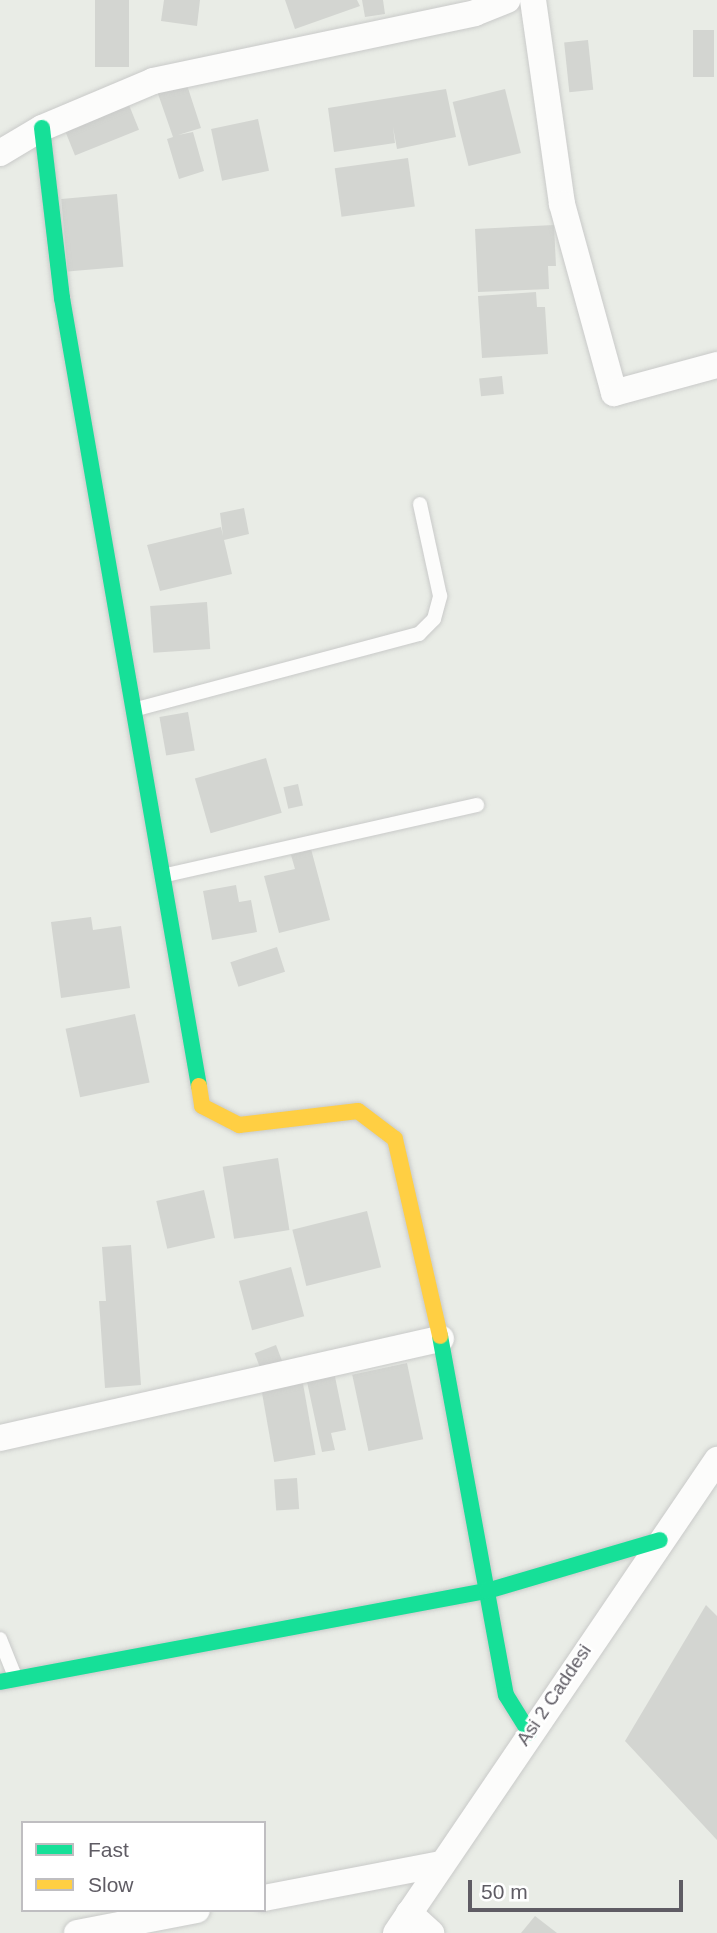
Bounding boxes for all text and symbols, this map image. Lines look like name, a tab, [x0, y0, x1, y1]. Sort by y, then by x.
street label: Asi 2 Caddesi	[512, 1640, 596, 1750]
legend	[21, 1821, 266, 1912]
text: Fast	[88, 1838, 129, 1861]
scale bar	[472, 1867, 687, 1911]
text: Slow	[88, 1873, 134, 1896]
text: 50 m	[481, 1880, 528, 1903]

